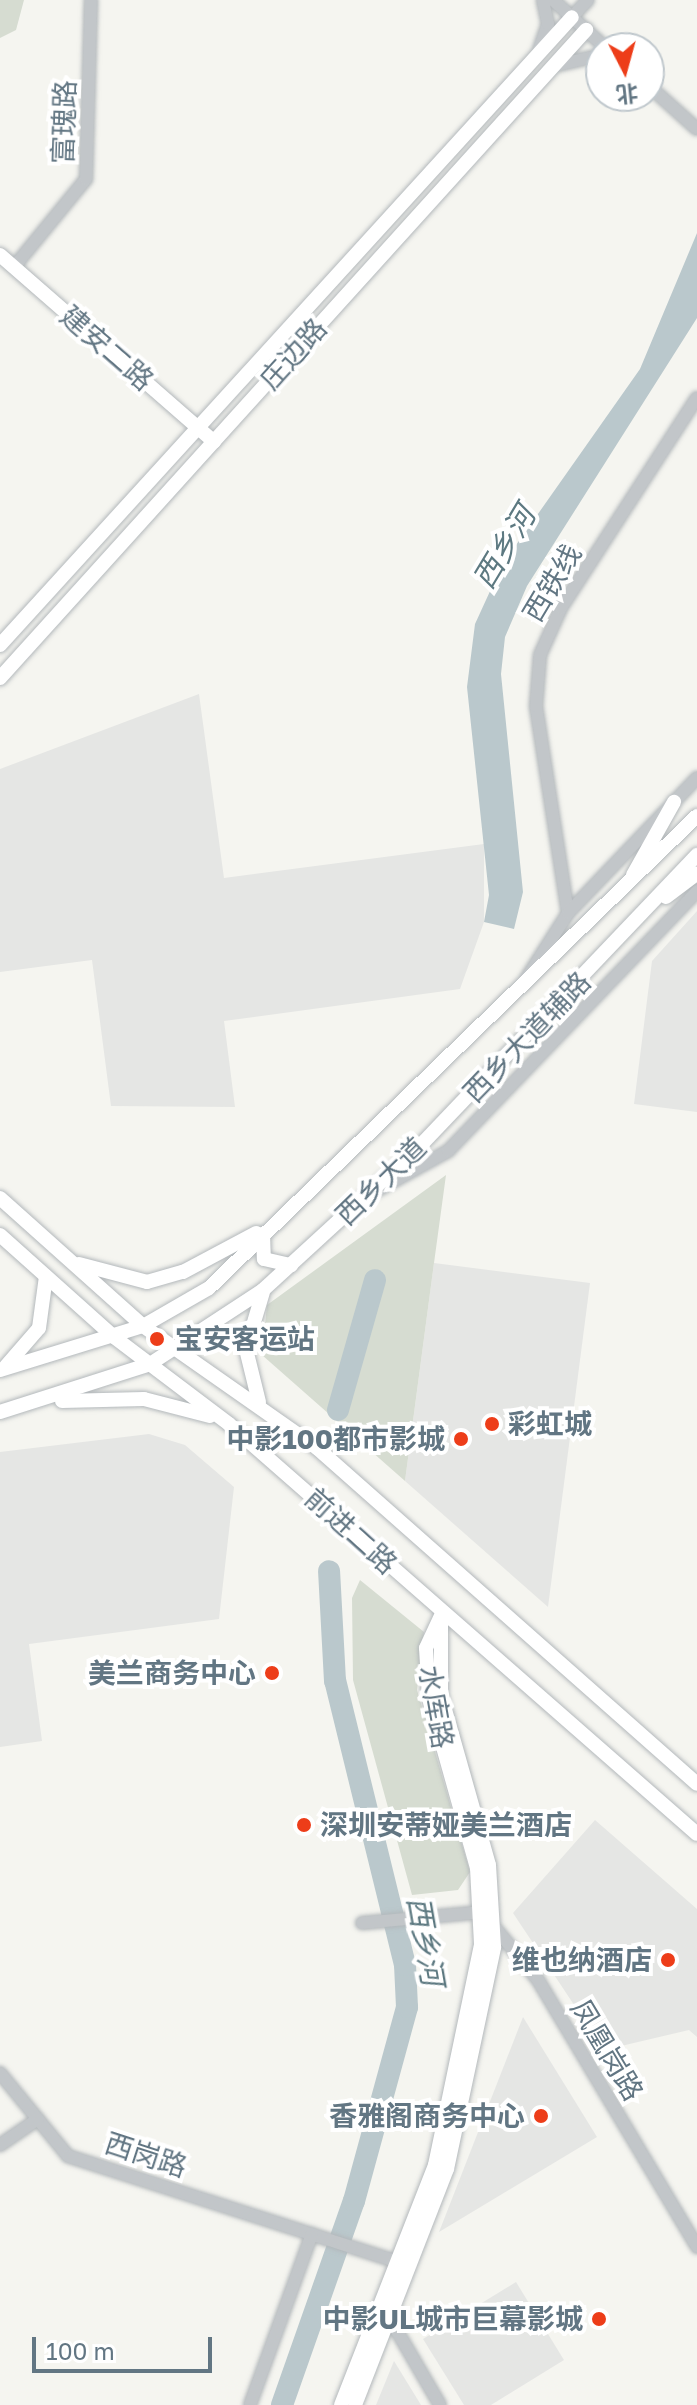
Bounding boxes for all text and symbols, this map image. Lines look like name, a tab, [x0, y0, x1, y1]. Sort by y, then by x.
north arrow	[585, 32, 665, 112]
street label: 富瑰路	[46, 79, 82, 165]
text: 北	[615, 80, 640, 109]
street label: 建安二路	[54, 299, 160, 397]
street label: 庄边路	[252, 312, 334, 396]
water label: 西乡河	[465, 499, 543, 595]
street label: 西铁线	[516, 538, 588, 628]
street label: 西乡大道辅路	[457, 965, 597, 1109]
street label: 西乡大道	[329, 1130, 433, 1232]
place label: 宝安客运站	[175, 1322, 315, 1356]
marker: 宝安客运站	[146, 1328, 168, 1350]
place label: 彩虹城	[508, 1407, 592, 1441]
marker: 彩虹城	[483, 1415, 501, 1433]
place label: 中影100都市影城	[226, 1422, 445, 1456]
marker: 中影100都市影城	[452, 1430, 470, 1448]
street label: 前进二路	[298, 1481, 404, 1581]
place label: 美兰商务中心	[88, 1656, 256, 1690]
street label: 水库路	[412, 1663, 460, 1751]
marker: 美兰商务中心	[263, 1664, 281, 1682]
place label: 深圳安蒂娅美兰酒店	[320, 1808, 572, 1842]
marker: 深圳安蒂娅美兰酒店	[295, 1816, 313, 1834]
water label: 西乡河	[400, 1894, 452, 1988]
place label: 维也纳酒店	[512, 1943, 652, 1977]
marker: 维也纳酒店	[659, 1951, 677, 1969]
street label: 凤凰岗路	[564, 1993, 650, 2107]
place label: 香雅阁商务中心	[329, 2099, 525, 2133]
marker: 香雅阁商务中心	[532, 2107, 550, 2125]
street label: 西岗路	[101, 2126, 191, 2184]
place label: 中影UL城市巨幕影城	[323, 2302, 583, 2336]
marker: 中影UL城市巨幕影城	[590, 2310, 608, 2328]
scale bar	[36, 2321, 216, 2371]
text: 100 m	[46, 2336, 115, 2365]

